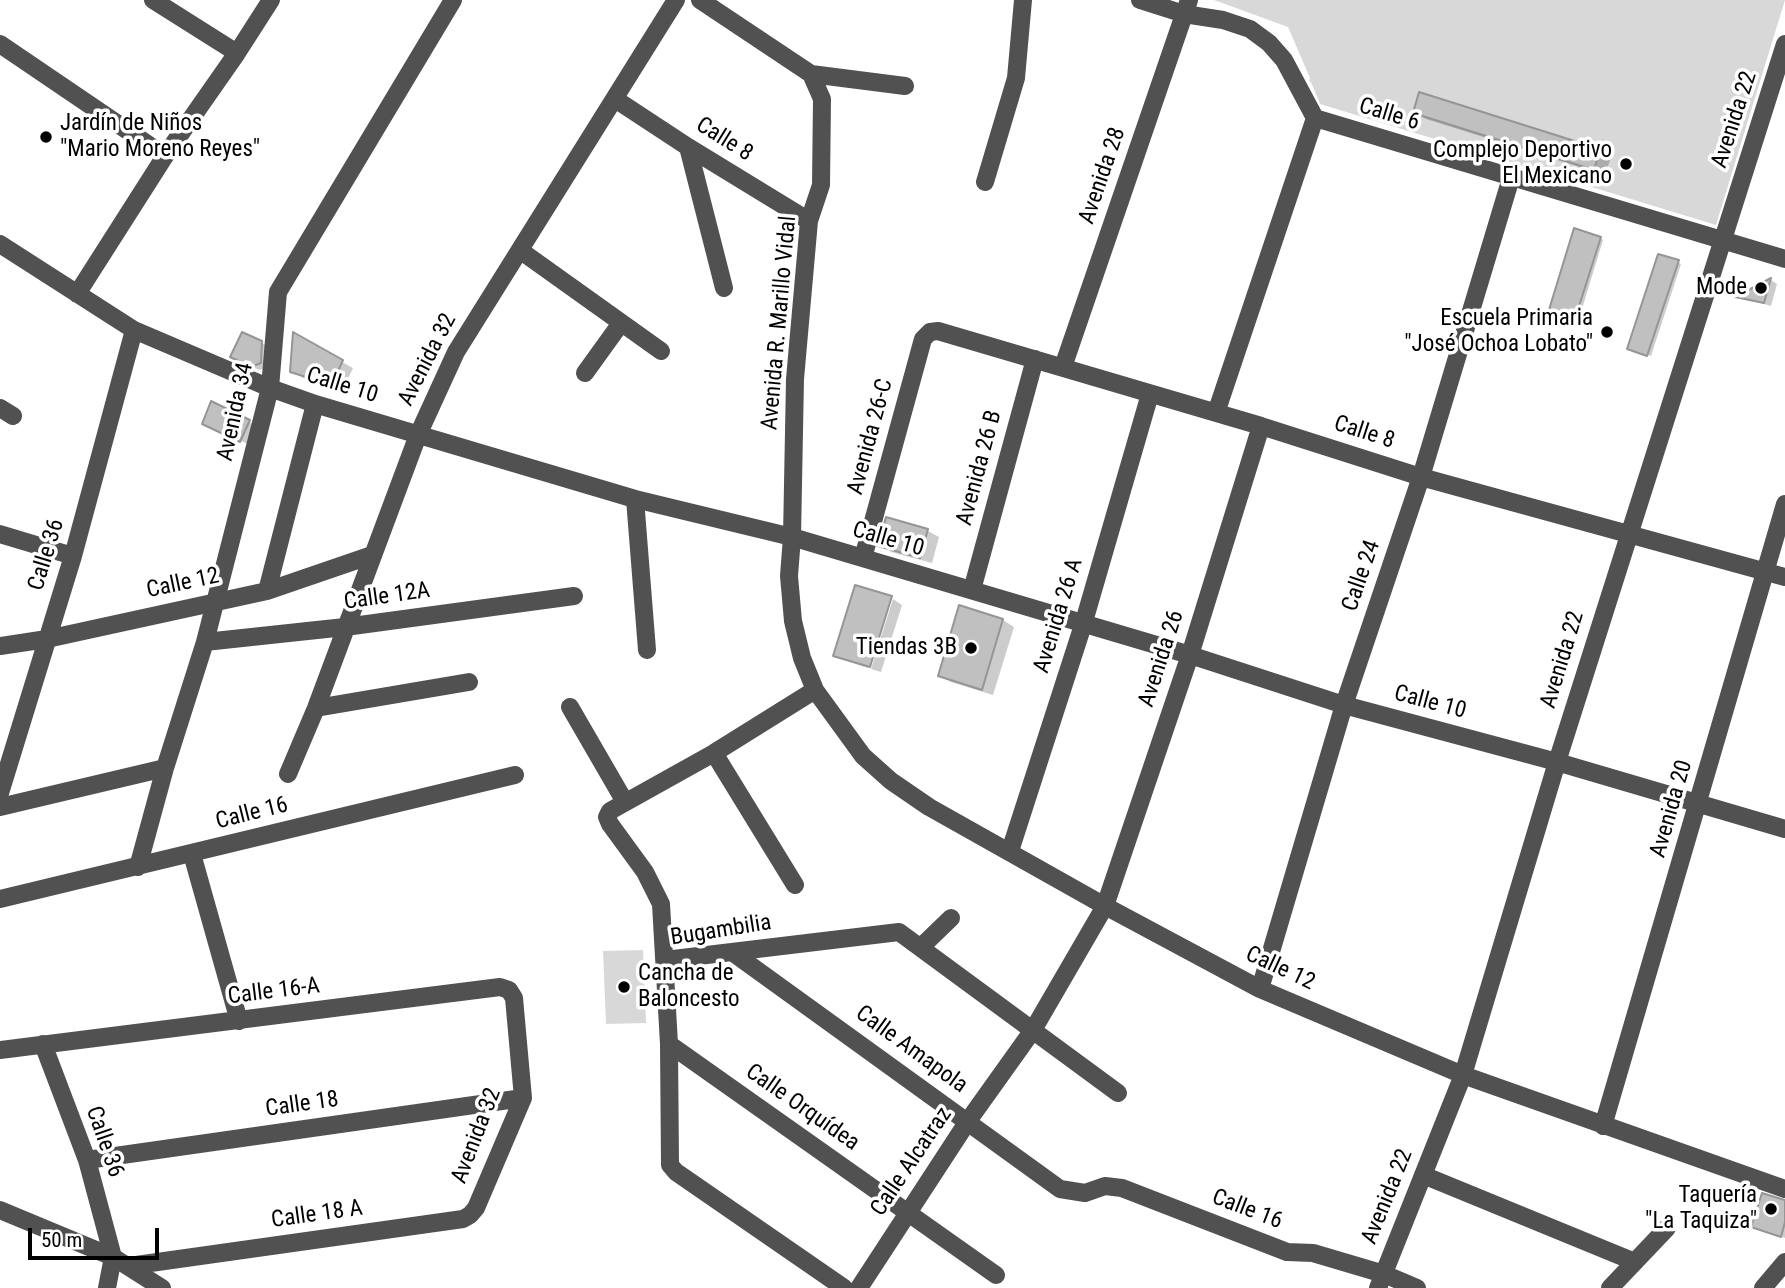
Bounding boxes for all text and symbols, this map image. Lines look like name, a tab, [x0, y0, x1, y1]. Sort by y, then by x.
street label: Avenida 22	[1706, 68, 1764, 172]
street label: Calle 6	[1355, 93, 1423, 137]
place label: Jardín de Niños "Mario Moreno Reyes"	[60, 110, 260, 164]
street label: Calle 8	[690, 112, 758, 168]
street label: Avenida 28	[1074, 124, 1132, 228]
marker: Jardín de Niños "Mario Moreno Reyes"	[38, 129, 54, 145]
place label: Complejo Deportivo El Mexicano	[1433, 137, 1612, 191]
marker: Complejo Deportivo El Mexicano	[1618, 156, 1634, 172]
street label: Avenida R. Marillo Vidal	[757, 215, 803, 431]
place label: Mode	[1696, 274, 1747, 302]
marker: Mode	[1753, 280, 1769, 296]
place label: Escuela Primaria "José Ochoa Lobato"	[1404, 305, 1593, 359]
street label: Avenida 32	[393, 309, 463, 411]
marker: Escuela Primaria "José Ochoa Lobato"	[1599, 324, 1615, 340]
street label: Avenida 34	[212, 360, 260, 464]
street label: Calle 10	[303, 362, 381, 410]
street label: Avenida 26-C	[842, 376, 900, 498]
street label: Avenida 26 B	[951, 408, 1009, 528]
street label: Calle 8	[1330, 410, 1398, 456]
street label: Calle 36	[23, 516, 71, 594]
street label: Calle 10	[849, 517, 927, 563]
street label: Calle 24	[1337, 537, 1387, 615]
street label: Avenida 26 A	[1028, 555, 1090, 677]
street label: Calle 12	[144, 563, 222, 605]
street label: Calle 12A	[342, 577, 432, 617]
street label: Avenida 26	[1133, 607, 1191, 711]
street label: Avenida 22	[1535, 608, 1591, 712]
place label: Tiendas 3B	[856, 634, 957, 662]
marker: Tiendas 3B	[963, 640, 979, 656]
street label: Calle 10	[1391, 680, 1469, 726]
street label: Avenida 20	[1645, 757, 1699, 861]
street label: Calle 16	[213, 792, 291, 836]
street label: Bugambilia	[669, 909, 773, 953]
street label: Calle 12	[1241, 941, 1319, 997]
place label: Cancha de Baloncesto	[638, 960, 740, 1014]
street label: Calle 16-A	[226, 973, 322, 1011]
marker: Cancha de Baloncesto	[616, 979, 632, 995]
street label: Calle Amapola	[850, 1000, 972, 1100]
street label: Calle Orquídea	[740, 1059, 864, 1157]
street label: Avenida 32	[446, 1084, 508, 1188]
street label: Calle 18	[264, 1086, 340, 1124]
street label: Calle Alcatraz	[866, 1102, 958, 1222]
street label: Calle 36	[79, 1103, 129, 1181]
street label: Avenida 22	[1356, 1145, 1420, 1249]
place label: Taquería "La Taquiza"	[1645, 1182, 1757, 1236]
street label: Calle 16	[1208, 1184, 1286, 1236]
street label: Calle 18 A	[270, 1195, 364, 1235]
marker: Taquería "La Taquiza"	[1763, 1201, 1779, 1217]
scale bar	[32, 1214, 163, 1258]
text: 50 m	[41, 1228, 82, 1252]

